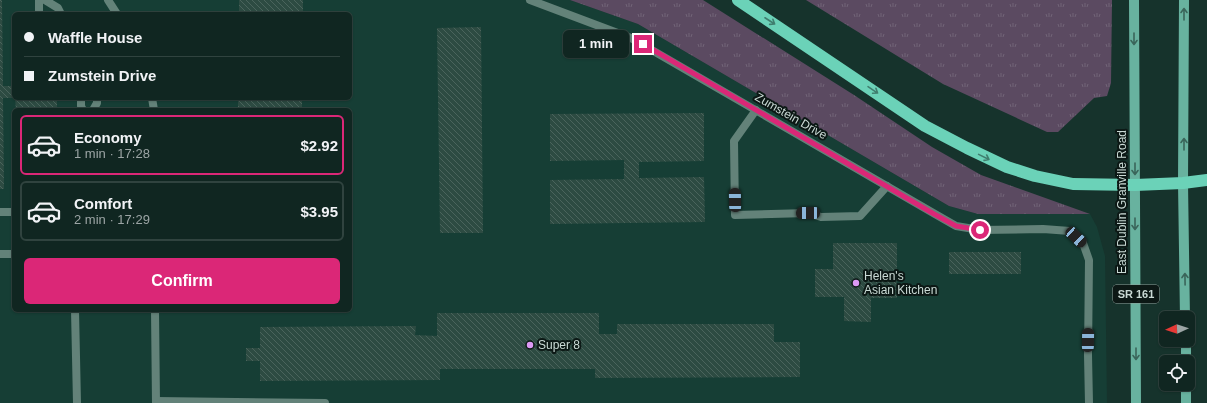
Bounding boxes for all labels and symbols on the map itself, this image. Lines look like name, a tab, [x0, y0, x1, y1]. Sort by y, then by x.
one-way arrow	[1180, 8, 1188, 21]
one-way arrow	[764, 18, 776, 26]
callout: 1 min	[563, 30, 629, 58]
one-way arrow	[1130, 32, 1138, 45]
route end	[634, 35, 652, 53]
one-way arrow	[867, 86, 878, 94]
street label: Zumstein Drive	[753, 90, 830, 142]
street label: East Dublin Granville Road	[1115, 130, 1129, 274]
one-way arrow	[1180, 138, 1188, 151]
one-way arrow	[978, 153, 990, 161]
one-way arrow	[1131, 162, 1139, 175]
car	[729, 188, 741, 212]
car	[796, 207, 820, 219]
one-way arrow	[1131, 217, 1139, 230]
route start	[971, 221, 989, 239]
car	[1063, 224, 1089, 250]
place label: Helen's Asian Kitchen	[864, 269, 937, 297]
one-way arrow	[1181, 273, 1189, 286]
marker: Helen's Asian Kitchen	[851, 278, 861, 288]
road number: SR 161	[1113, 285, 1159, 303]
north arrow	[1159, 311, 1195, 347]
car	[1082, 328, 1094, 352]
place label: Super 8	[538, 338, 580, 352]
marker: Super 8	[525, 340, 535, 350]
one-way arrow	[1132, 347, 1140, 360]

